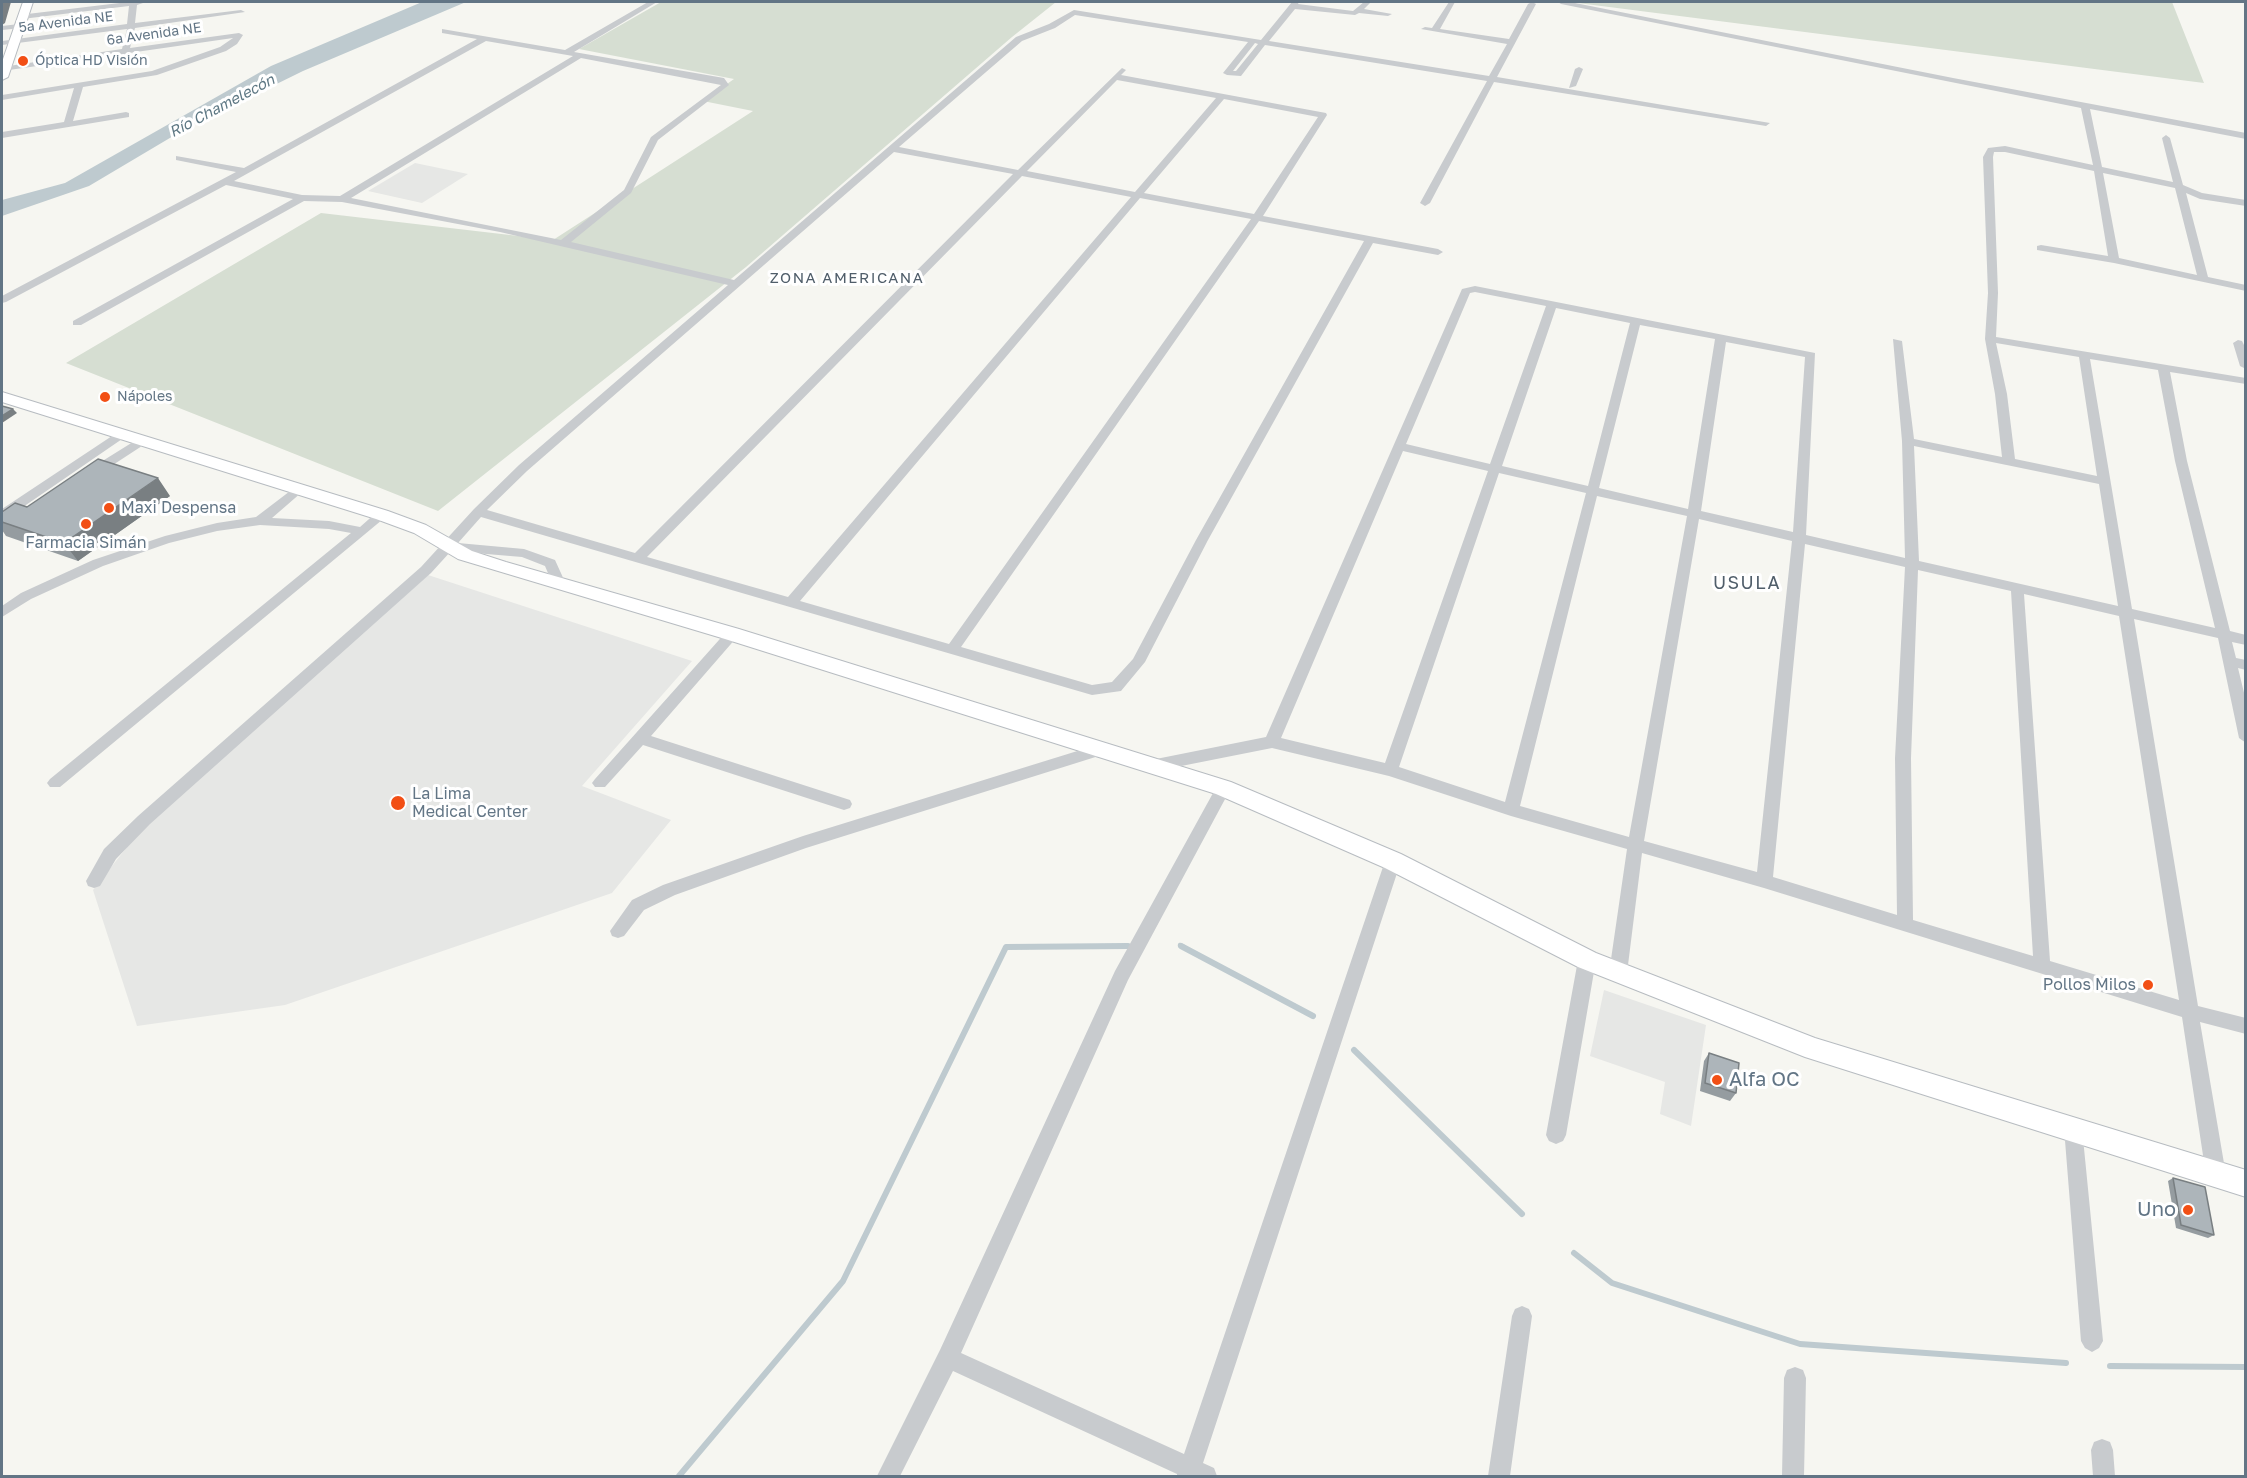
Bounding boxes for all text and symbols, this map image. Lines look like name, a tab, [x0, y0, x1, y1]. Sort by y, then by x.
street label: 5a Avenida NE	[18, 8, 114, 36]
street label: 6a Avenida NE	[105, 19, 203, 49]
place label: Óptica HD Visión	[35, 53, 148, 69]
marker: Óptica HD Visión	[16, 54, 30, 68]
water label: Río Chamelecón	[166, 71, 278, 141]
district label: ZONA AMERICANA	[770, 269, 924, 287]
place label: Nápoles	[117, 389, 172, 405]
marker: Nápoles	[98, 390, 112, 404]
place label: Maxi Despensa	[121, 498, 236, 518]
marker: Maxi Despensa	[102, 501, 116, 515]
marker: Farmacia Simán	[79, 517, 93, 531]
place label: Farmacia Simán	[25, 533, 147, 553]
district label: USULA	[1713, 572, 1781, 594]
place label: La Lima Medical Center	[412, 784, 528, 822]
marker: La Lima Medical Center	[389, 794, 407, 812]
place label: Pollos Milos	[2043, 975, 2136, 995]
marker: Pollos Milos	[2141, 978, 2155, 992]
place label: Alfa OC	[1729, 1068, 1800, 1092]
marker: Alfa OC	[1710, 1073, 1724, 1087]
place label: Uno	[2137, 1198, 2176, 1222]
marker: Uno	[2181, 1203, 2195, 1217]

